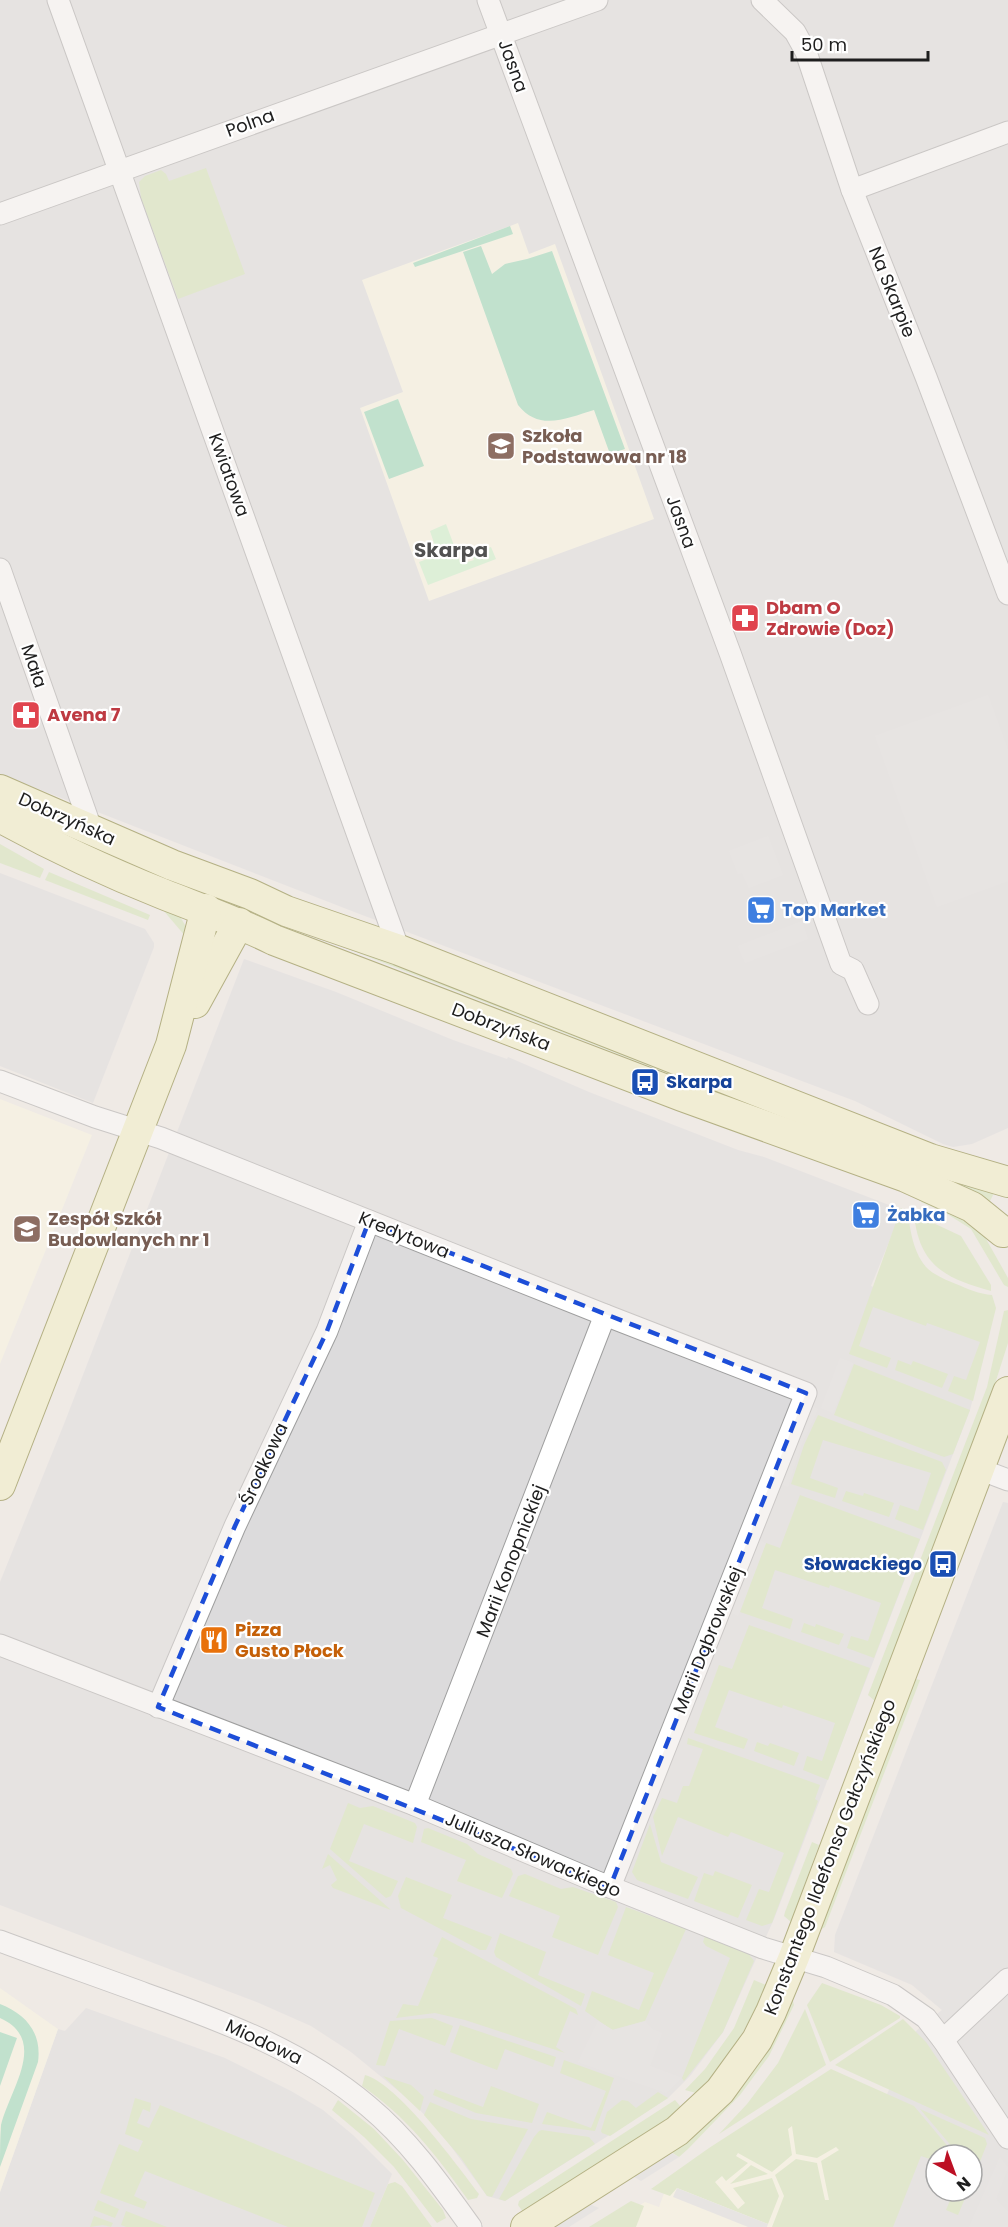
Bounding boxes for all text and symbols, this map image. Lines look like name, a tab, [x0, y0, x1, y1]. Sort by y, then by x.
scale bar	[792, 24, 928, 62]
text: 50 m	[801, 32, 847, 57]
street label: Jasna	[492, 36, 535, 96]
street label: Polna	[222, 102, 278, 143]
street label: Na Skarpie	[863, 243, 922, 341]
place label: Szkoła Podstawowa nr 18	[522, 423, 687, 469]
street label: Kwiatowa	[203, 430, 256, 520]
school or university icon: Szkoła Podstawowa nr 18	[485, 430, 517, 462]
street label: Jasna	[660, 492, 703, 552]
district label: Skarpa	[414, 536, 488, 564]
place label: Dbam O Zdrowie (Doz)	[766, 595, 895, 641]
pharmacy icon: Dbam O Zdrowie (Doz)	[729, 602, 761, 634]
street label: Mała	[15, 641, 54, 691]
pharmacy icon: Avena 7	[10, 699, 42, 731]
place label: Avena 7	[47, 702, 121, 727]
street label: Dobrzyńska	[15, 786, 120, 851]
supermarket icon: Top Market	[745, 894, 777, 926]
place label: Top Market	[782, 897, 886, 922]
street label: Dobrzyńska	[448, 996, 554, 1057]
bus stop icon: Skarpa	[629, 1066, 661, 1098]
place label: Skarpa	[666, 1069, 733, 1094]
supermarket icon: Żabka	[850, 1199, 882, 1231]
place label: Żabka	[887, 1202, 946, 1227]
street label: Kredytowa	[355, 1205, 453, 1264]
place label: Zespół Szkół Budowlanych nr 1	[48, 1206, 210, 1252]
school or university icon: Zespół Szkół Budowlanych nr 1	[11, 1213, 43, 1245]
street label: Środkowa	[233, 1418, 294, 1509]
street label: Marii Konopnickiej	[470, 1481, 551, 1641]
bus stop icon: Słowackiego	[927, 1548, 959, 1580]
place label: Słowackiego	[804, 1551, 922, 1576]
street label: Marii Dąbrowskiej	[667, 1562, 749, 1717]
place label: Pizza Gusto Płock	[235, 1617, 345, 1663]
restaurant icon: Pizza Gusto Płock	[198, 1624, 230, 1656]
street label: Konstantego Ildefonsa Gałczyńskiego	[758, 1695, 902, 2018]
street label: Juliusza Słowackiego	[441, 1806, 625, 1903]
street label: Miodowa	[222, 2013, 307, 2070]
north arrow	[924, 2143, 984, 2203]
text: N	[951, 2171, 976, 2197]

